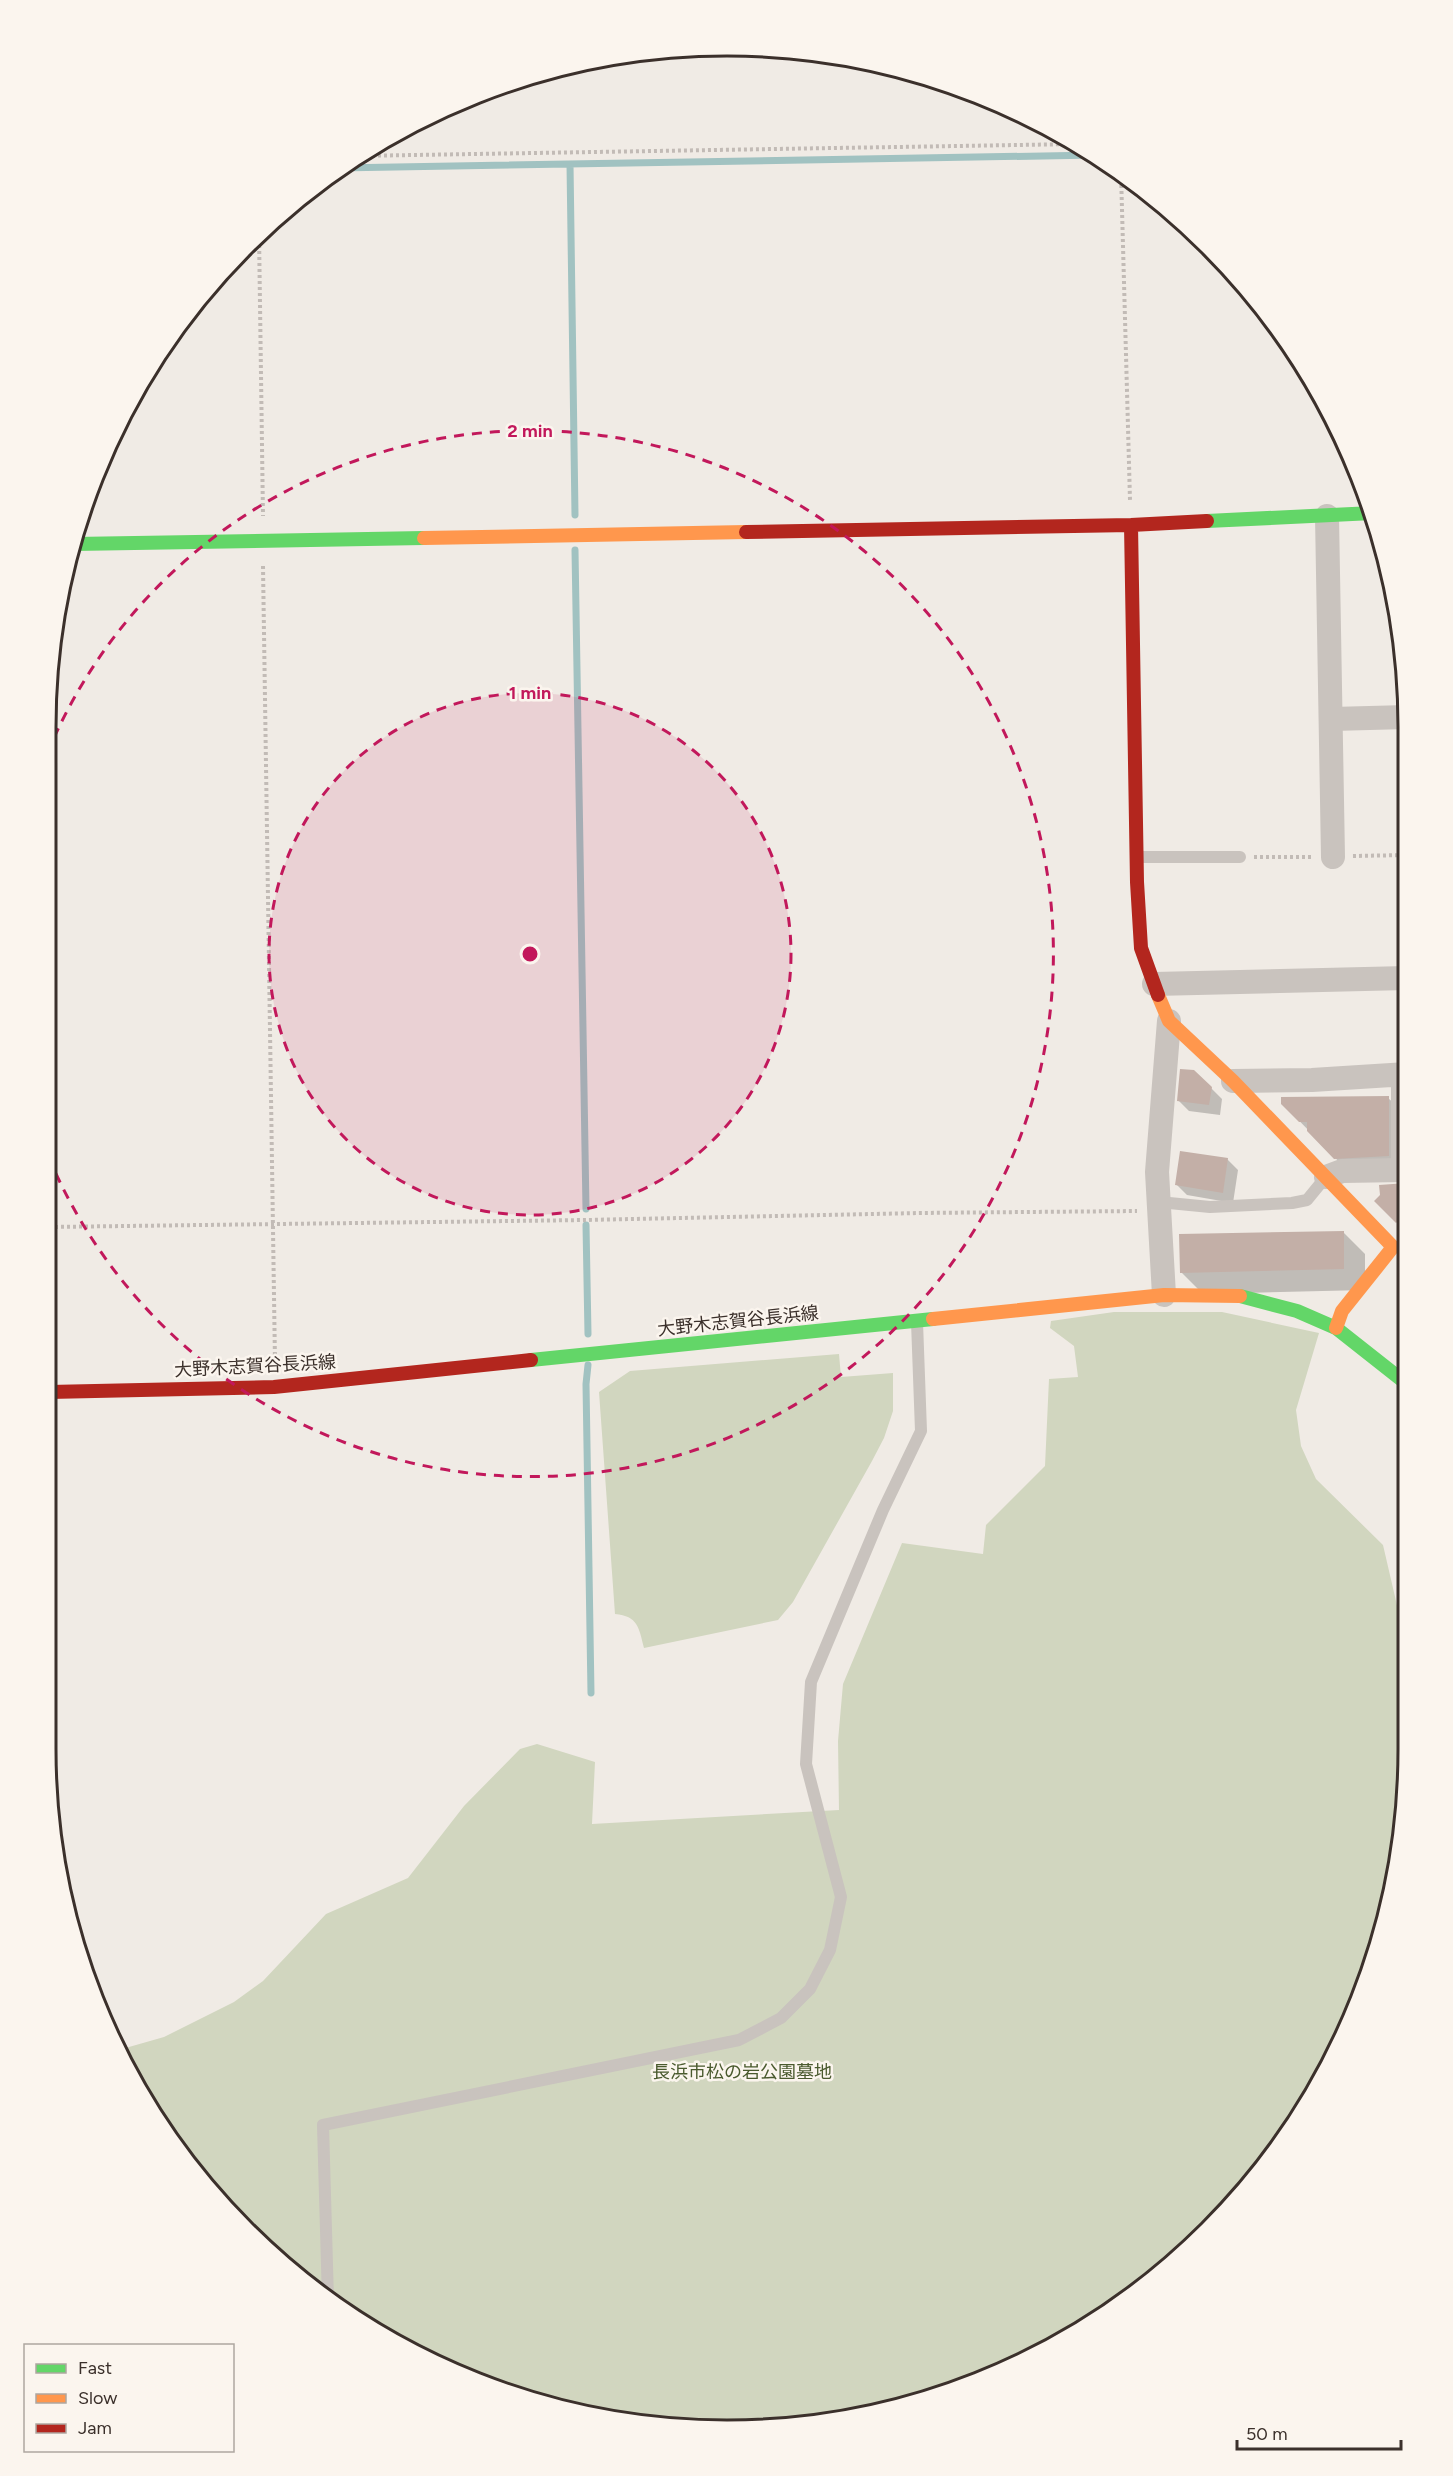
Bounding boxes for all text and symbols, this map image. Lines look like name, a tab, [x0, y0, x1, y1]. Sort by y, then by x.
text: 2 min	[507, 420, 553, 442]
text: 1 min	[509, 682, 551, 704]
centre of rings	[520, 944, 540, 964]
street label: 大野木志賀谷長浜線	[656, 1302, 820, 1340]
street label: 大野木志賀谷長浜線	[174, 1351, 336, 1381]
park label: 長浜市松の岩公園墓地	[652, 2061, 832, 2083]
legend	[24, 2344, 234, 2452]
text: Fast	[78, 2357, 112, 2379]
text: Slow	[78, 2387, 117, 2409]
scale bar	[1237, 2413, 1400, 2451]
text: Jam	[78, 2417, 112, 2439]
text: 50 m	[1246, 2423, 1288, 2445]

